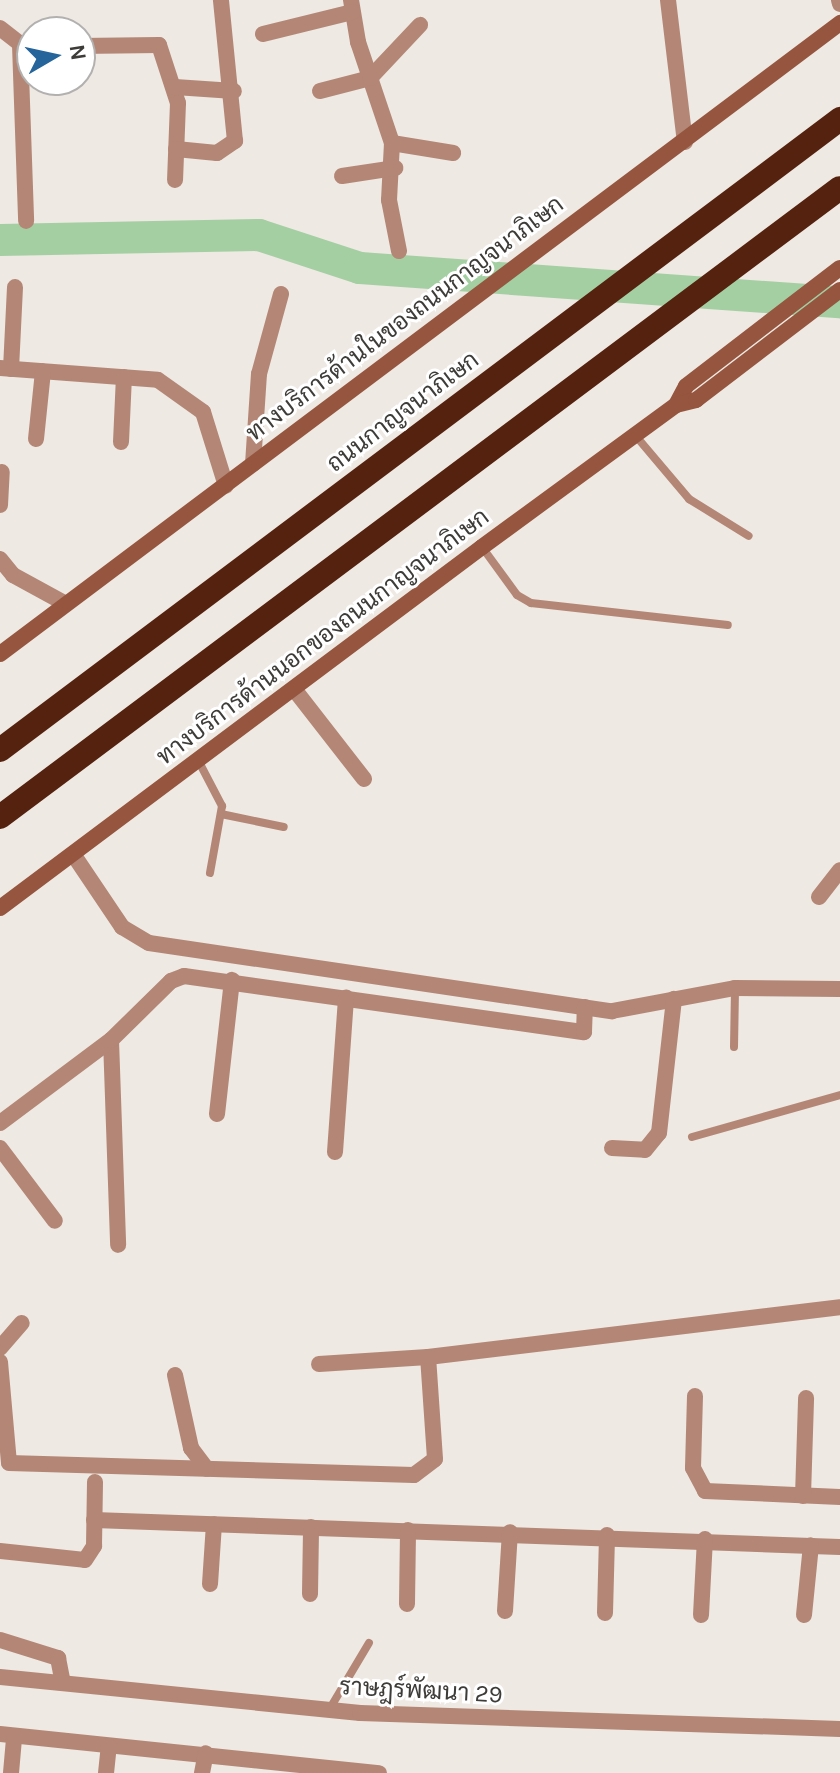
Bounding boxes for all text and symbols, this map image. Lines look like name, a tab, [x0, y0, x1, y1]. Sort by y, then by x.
north arrow	[16, 16, 96, 96]
text: N	[64, 43, 92, 62]
street label: ทางบริการด้านในของถนนกาญจนาภิเษก	[241, 190, 569, 448]
street label: ถนนกาญจนาภิเษก	[321, 346, 485, 478]
street label: ทางบริการด้านนอกของถนนกาญจนาภิเษก	[151, 503, 495, 771]
street label: ราษฎร์พัฒนา 29	[339, 1672, 503, 1710]

